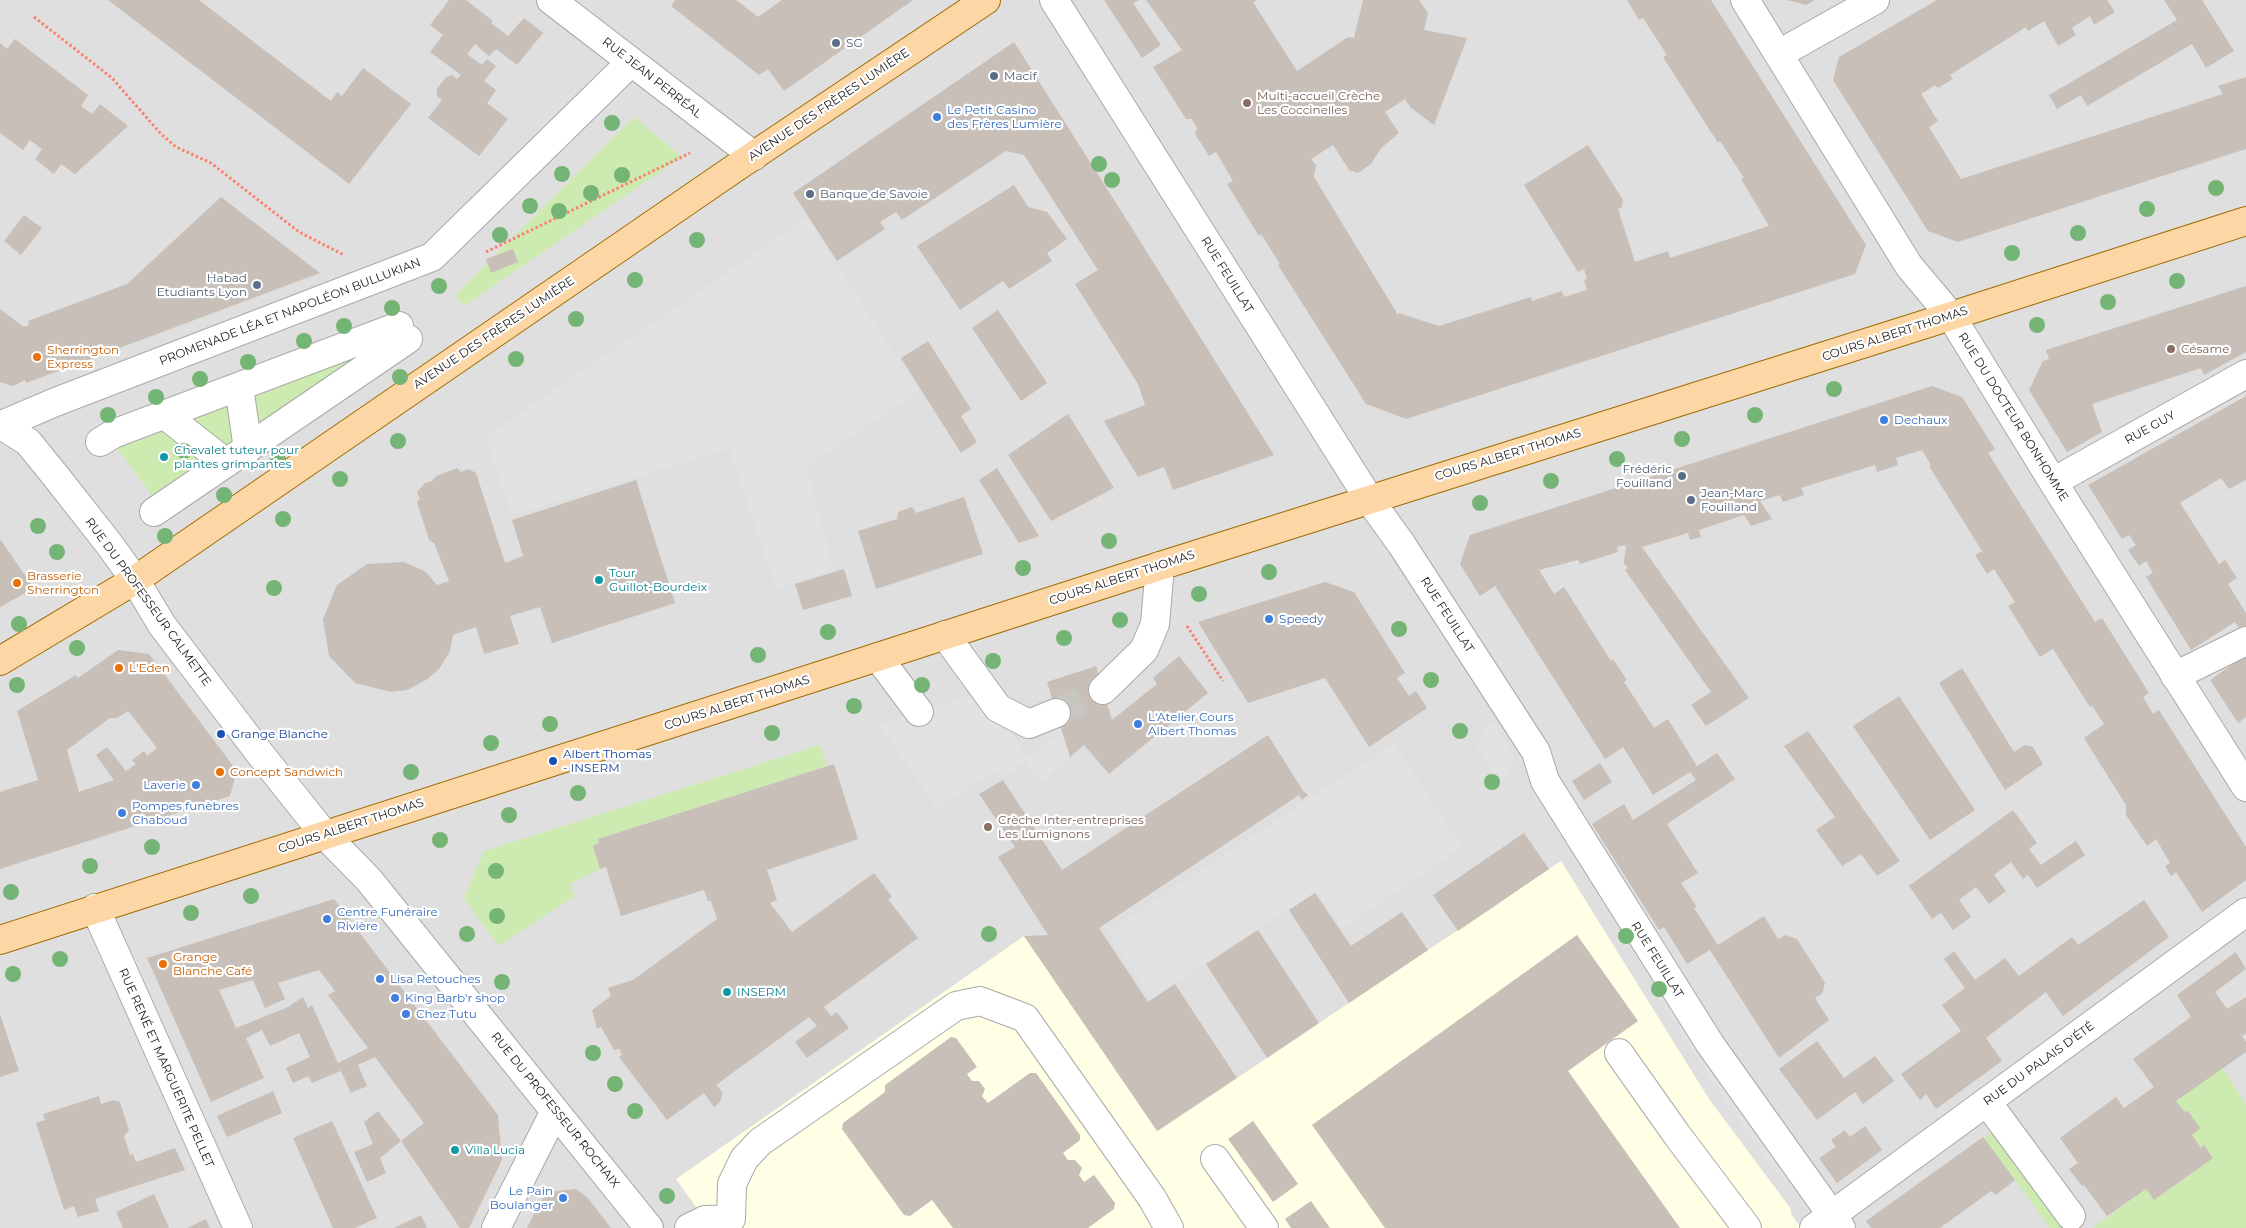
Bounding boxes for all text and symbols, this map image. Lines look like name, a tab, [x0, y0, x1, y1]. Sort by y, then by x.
street label: RUE JEAN PERRÉAL	[599, 35, 705, 121]
place label: SG	[846, 36, 863, 50]
marker: SG	[830, 37, 842, 49]
street label: AVENUE DES FRÈRES LUMIÈRE	[746, 46, 912, 164]
place label: Macif	[1004, 69, 1036, 83]
marker: Macif	[988, 70, 1000, 82]
place label: Multi-accueil Crèche Les Coccinelles	[1257, 89, 1380, 117]
marker: Multi-accueil Crèche Les Coccinelles	[1241, 97, 1253, 109]
place label: Le Petit Casino des Frères Lumière	[947, 103, 1062, 131]
marker: Le Petit Casino des Frères Lumière	[931, 111, 943, 123]
place label: Banque de Savoie	[820, 187, 928, 201]
marker: Banque de Savoie	[804, 188, 816, 200]
street label: RUE FEUILLAT	[1198, 234, 1256, 316]
street label: PROMENADE LÉA ET NAPOLÉON BULLUKIAN	[157, 255, 423, 369]
place label: Habad Etudiants Lyon	[157, 271, 247, 299]
street label: AVENUE DES FRÈRES LUMIÈRE	[411, 274, 577, 392]
marker: Habad Etudiants Lyon	[251, 279, 263, 291]
street label: COURS ALBERT THOMAS	[1820, 304, 1970, 364]
street label: RUE DU DOCTEUR BONHOMME	[1955, 330, 2071, 504]
place label: Césame	[2181, 342, 2229, 356]
place label: Sherrington Express	[47, 343, 119, 371]
marker: Césame	[2165, 343, 2177, 355]
marker: Sherrington Express	[31, 351, 43, 363]
street label: RUE GUY	[2122, 408, 2178, 448]
place label: Dechaux	[1894, 413, 1947, 427]
marker: Dechaux	[1878, 414, 1890, 426]
street label: COURS ALBERT THOMAS	[1433, 426, 1583, 484]
place label: Chevalet tuteur pour plantes grimpantes	[174, 443, 299, 471]
marker: Chevalet tuteur pour plantes grimpantes	[158, 451, 170, 463]
place label: Frédéric Fouilland	[1616, 462, 1672, 490]
marker: Frédéric Fouilland	[1676, 470, 1688, 482]
place label: Jean-Marc Fouilland	[1701, 486, 1764, 514]
marker: Jean-Marc Fouilland	[1685, 494, 1697, 506]
street label: RUE DU PROFESSEUR CALMETTE	[82, 515, 214, 689]
street label: COURS ALBERT THOMAS	[1047, 548, 1197, 608]
place label: Tour Guillot-Bourdeix	[609, 566, 707, 594]
place label: Brasserie Sherrington	[27, 569, 99, 597]
marker: Tour Guillot-Bourdeix	[593, 574, 605, 586]
street label: RUE FEUILLAT	[1417, 574, 1477, 656]
marker: Brasserie Sherrington	[11, 577, 23, 589]
place label: Speedy	[1279, 612, 1324, 626]
marker: Speedy	[1263, 613, 1275, 625]
place label: L'Eden	[129, 661, 170, 675]
marker: L'Eden	[113, 662, 125, 674]
street label: COURS ALBERT THOMAS	[662, 673, 812, 733]
place label: L'Atelier Cours Albert Thomas	[1148, 710, 1236, 738]
marker: L'Atelier Cours Albert Thomas	[1132, 718, 1144, 730]
place label: Grange Blanche	[231, 727, 328, 741]
marker: Grange Blanche	[215, 728, 227, 740]
place label: Albert Thomas - INSERM	[563, 747, 651, 775]
marker: Albert Thomas - INSERM	[547, 755, 559, 767]
place label: Concept Sandwich	[230, 765, 343, 779]
marker: Concept Sandwich	[214, 766, 226, 778]
place label: Laverie	[143, 778, 186, 792]
marker: Laverie	[190, 779, 202, 791]
street label: COURS ALBERT THOMAS	[276, 796, 426, 856]
place label: Pompes funèbres Chaboud	[132, 799, 238, 827]
marker: Pompes funèbres Chaboud	[116, 807, 128, 819]
place label: Crèche Inter-entreprises Les Lumignons	[998, 813, 1144, 841]
marker: Crèche Inter-entreprises Les Lumignons	[982, 821, 994, 833]
place label: Centre Funéraire Rivière	[337, 905, 438, 933]
marker: Centre Funéraire Rivière	[321, 913, 333, 925]
street label: RUE FEUILLAT	[1628, 919, 1686, 1001]
place label: Grange Blanche Café	[173, 950, 252, 978]
marker: Grange Blanche Café	[157, 958, 169, 970]
street label: RUE RENÉ ET MARGUERITE PELLET	[115, 966, 217, 1170]
place label: Lisa Retouches	[390, 972, 480, 986]
marker: Lisa Retouches	[374, 973, 386, 985]
place label: INSERM	[737, 985, 786, 999]
marker: INSERM	[721, 986, 733, 998]
place label: King Barb'r shop	[405, 991, 505, 1005]
marker: King Barb'r shop	[389, 992, 401, 1004]
place label: Chez Tutu	[416, 1007, 477, 1021]
marker: Chez Tutu	[400, 1008, 412, 1020]
street label: RUE DU PALAIS D'ÉTÉ	[1981, 1019, 2097, 1109]
street label: RUE DU PROFESSEUR ROCHAIX	[488, 1029, 622, 1191]
place label: Villa Lucia	[465, 1143, 525, 1157]
marker: Villa Lucia	[449, 1144, 461, 1156]
place label: Le Pain Boulanger	[490, 1184, 553, 1212]
marker: Le Pain Boulanger	[557, 1192, 569, 1204]

